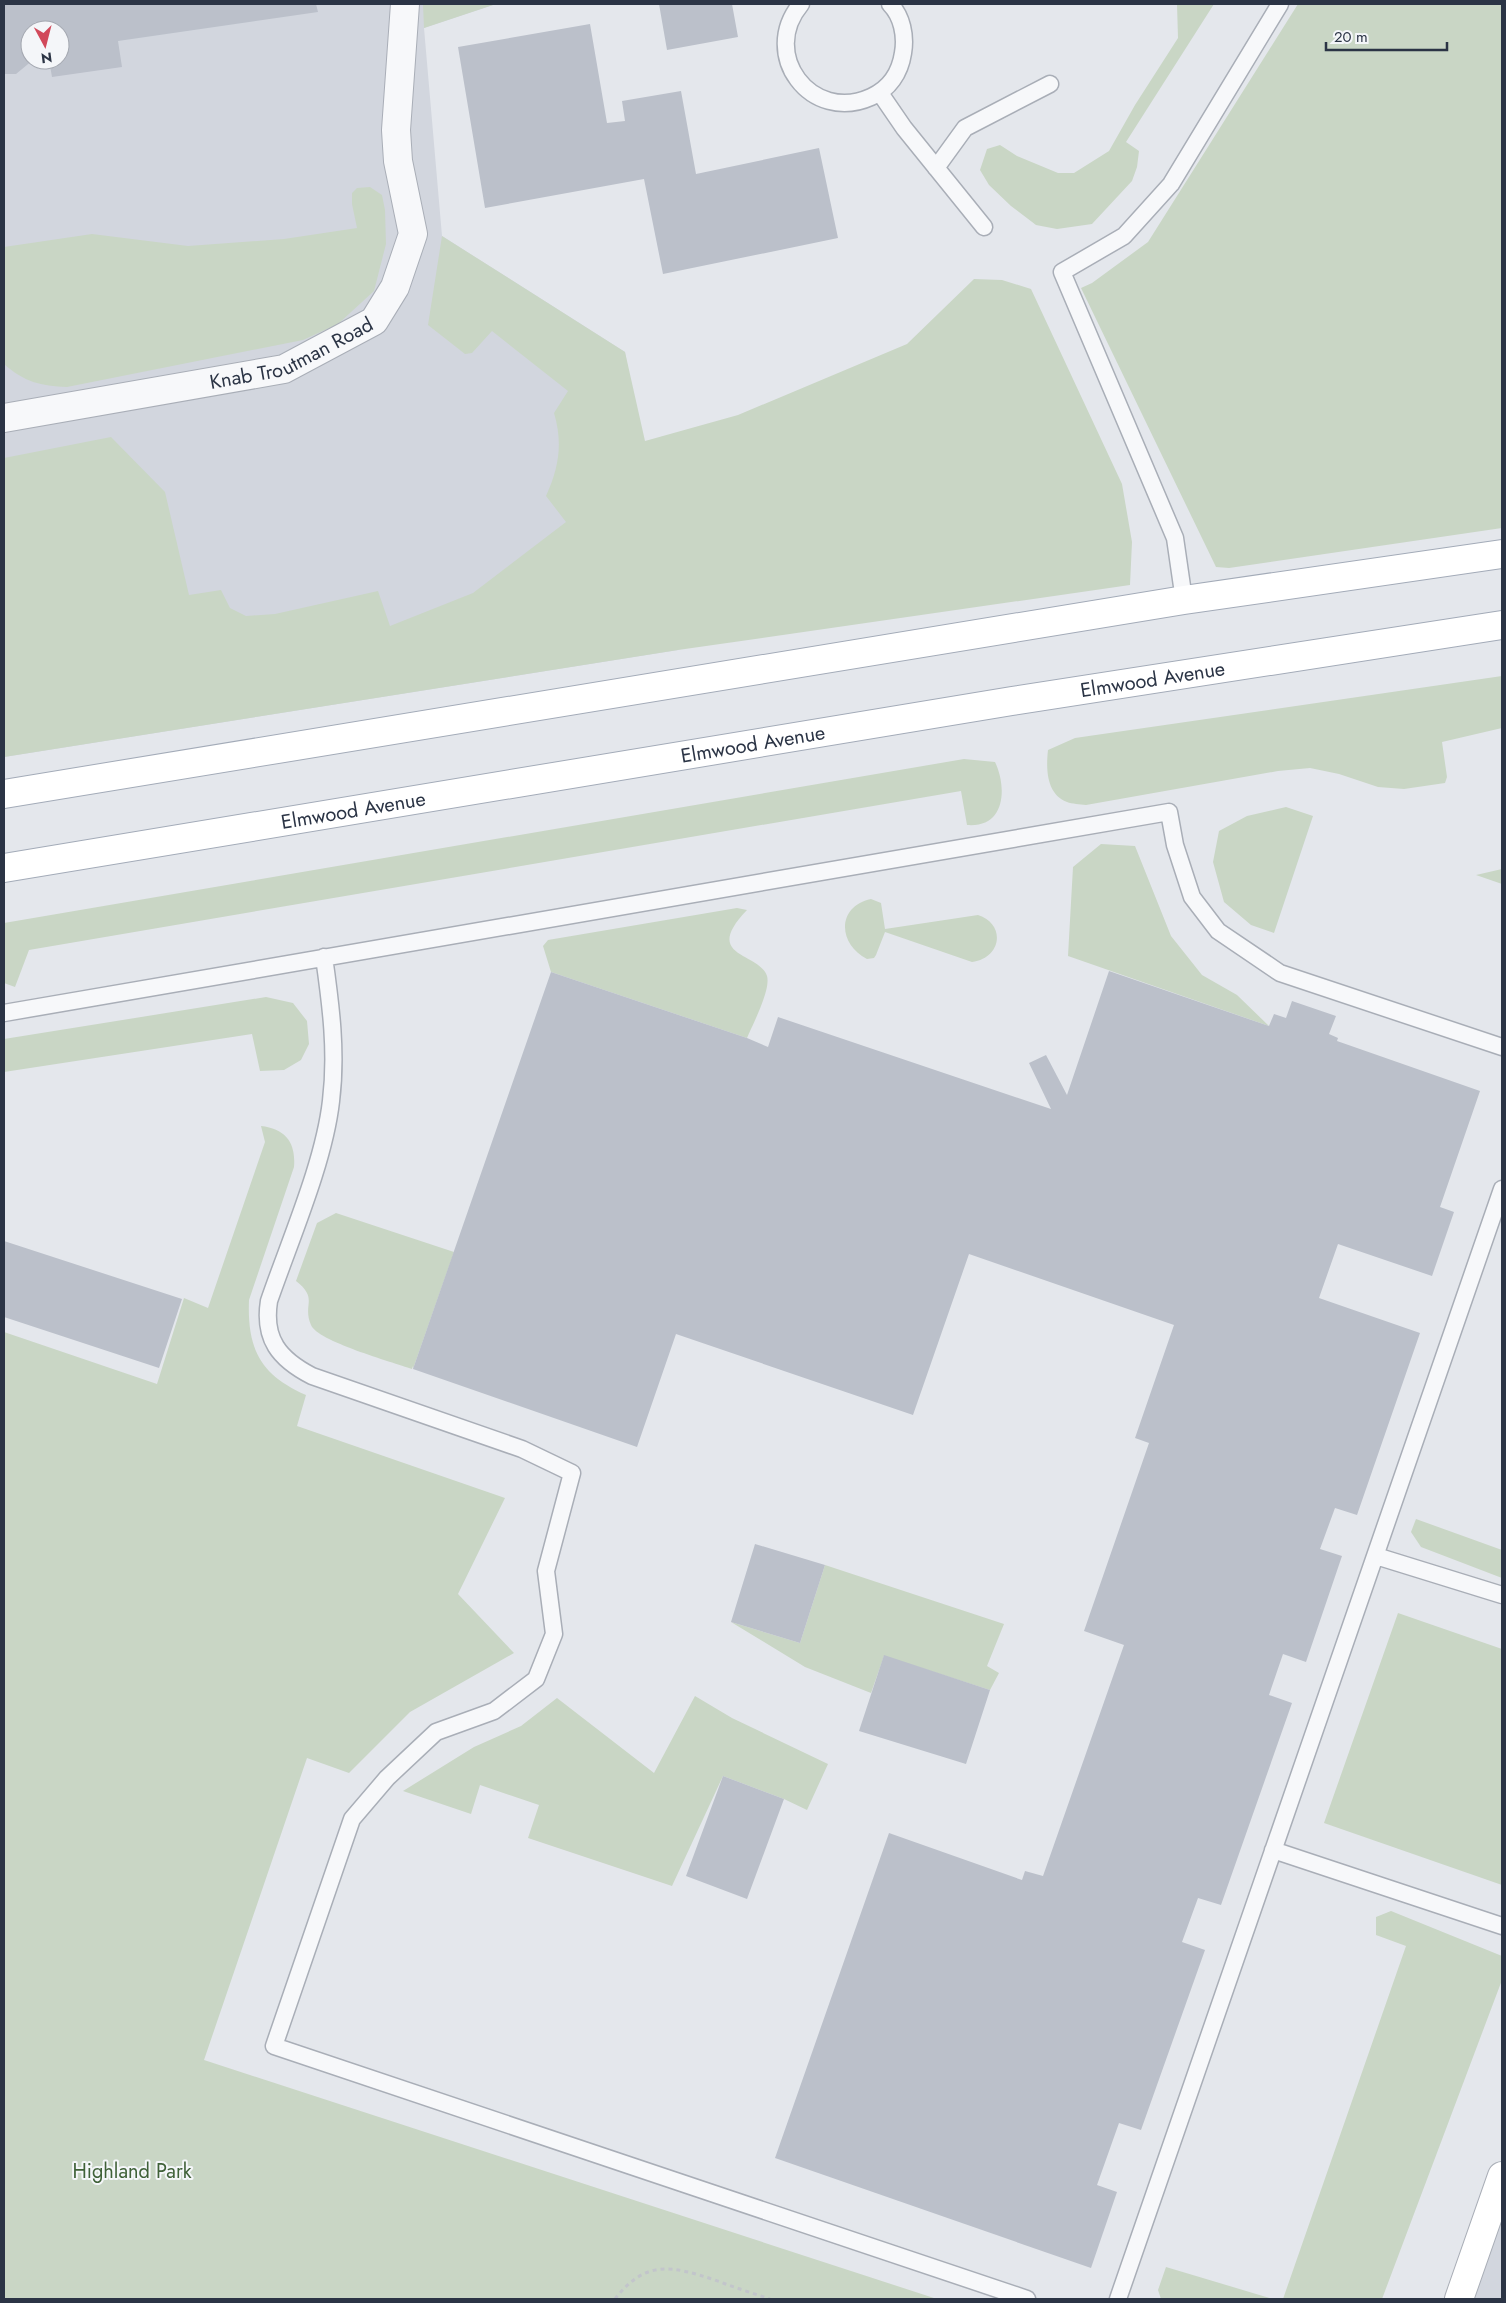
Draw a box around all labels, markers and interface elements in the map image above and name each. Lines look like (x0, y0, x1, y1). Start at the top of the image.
north arrow (20, 20, 70, 70)
scale bar (1326, 20, 1447, 52)
text: 20 m (1334, 26, 1368, 48)
text: N (40, 47, 53, 69)
street label: Knab Troutman Road (207, 310, 378, 397)
street label: Elmwood Avenue (1078, 654, 1227, 705)
street label: Elmwood Avenue (678, 718, 827, 771)
street label: Elmwood Avenue (279, 784, 428, 837)
park label: Highland Park (72, 2157, 192, 2186)

